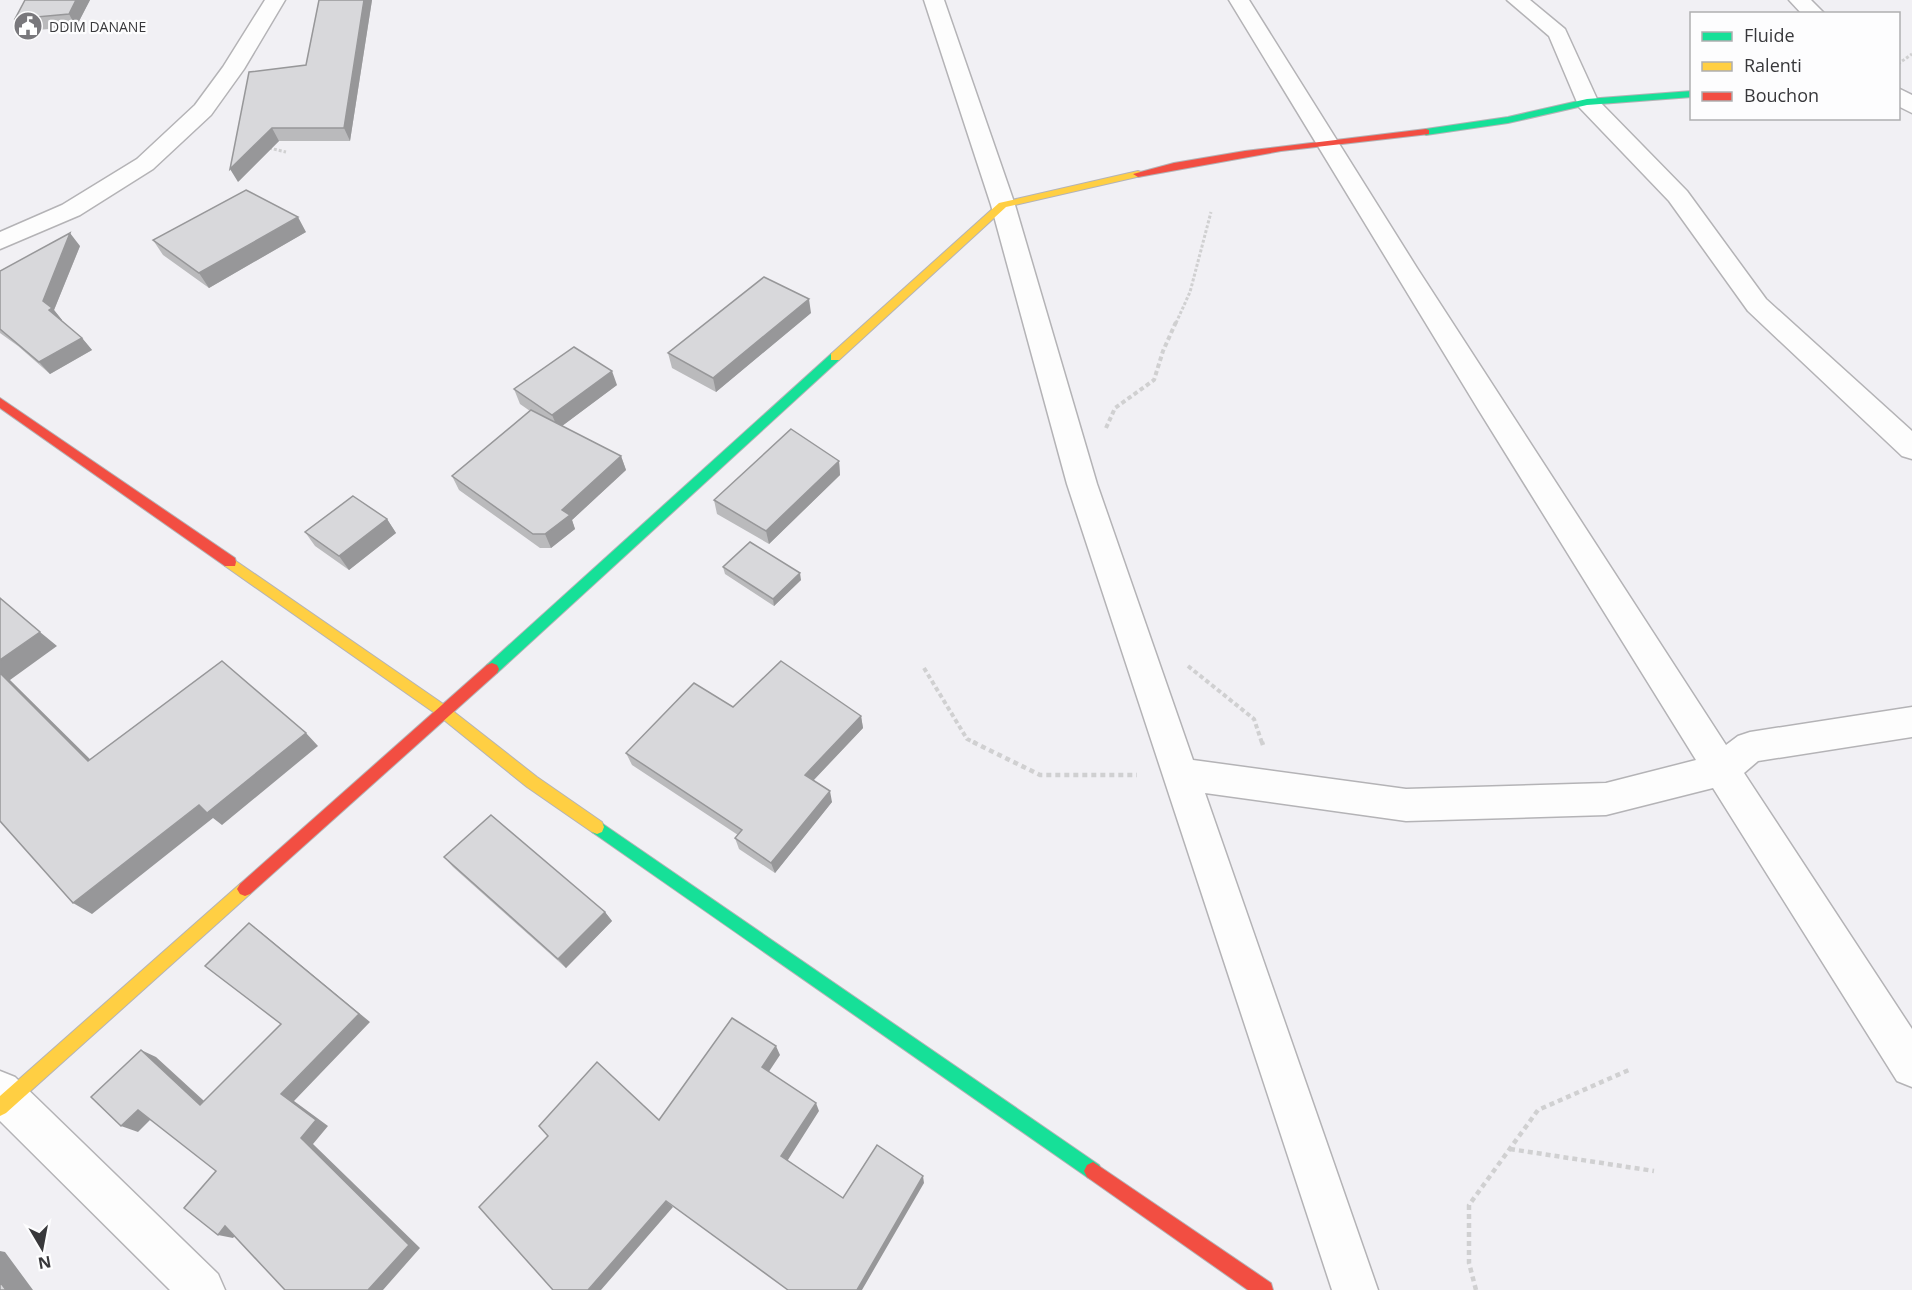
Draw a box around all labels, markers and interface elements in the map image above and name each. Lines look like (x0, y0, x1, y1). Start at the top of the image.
public building icon: DDIM DANANE (12, 10, 44, 42)
legend (1690, 12, 1900, 120)
place label: DDIM DANANE (49, 17, 146, 36)
text: Fluide (1744, 23, 1795, 47)
text: Ralenti (1744, 53, 1802, 77)
text: Bouchon (1744, 83, 1819, 107)
north arrow (12, 1218, 72, 1278)
text: N (36, 1251, 53, 1275)

